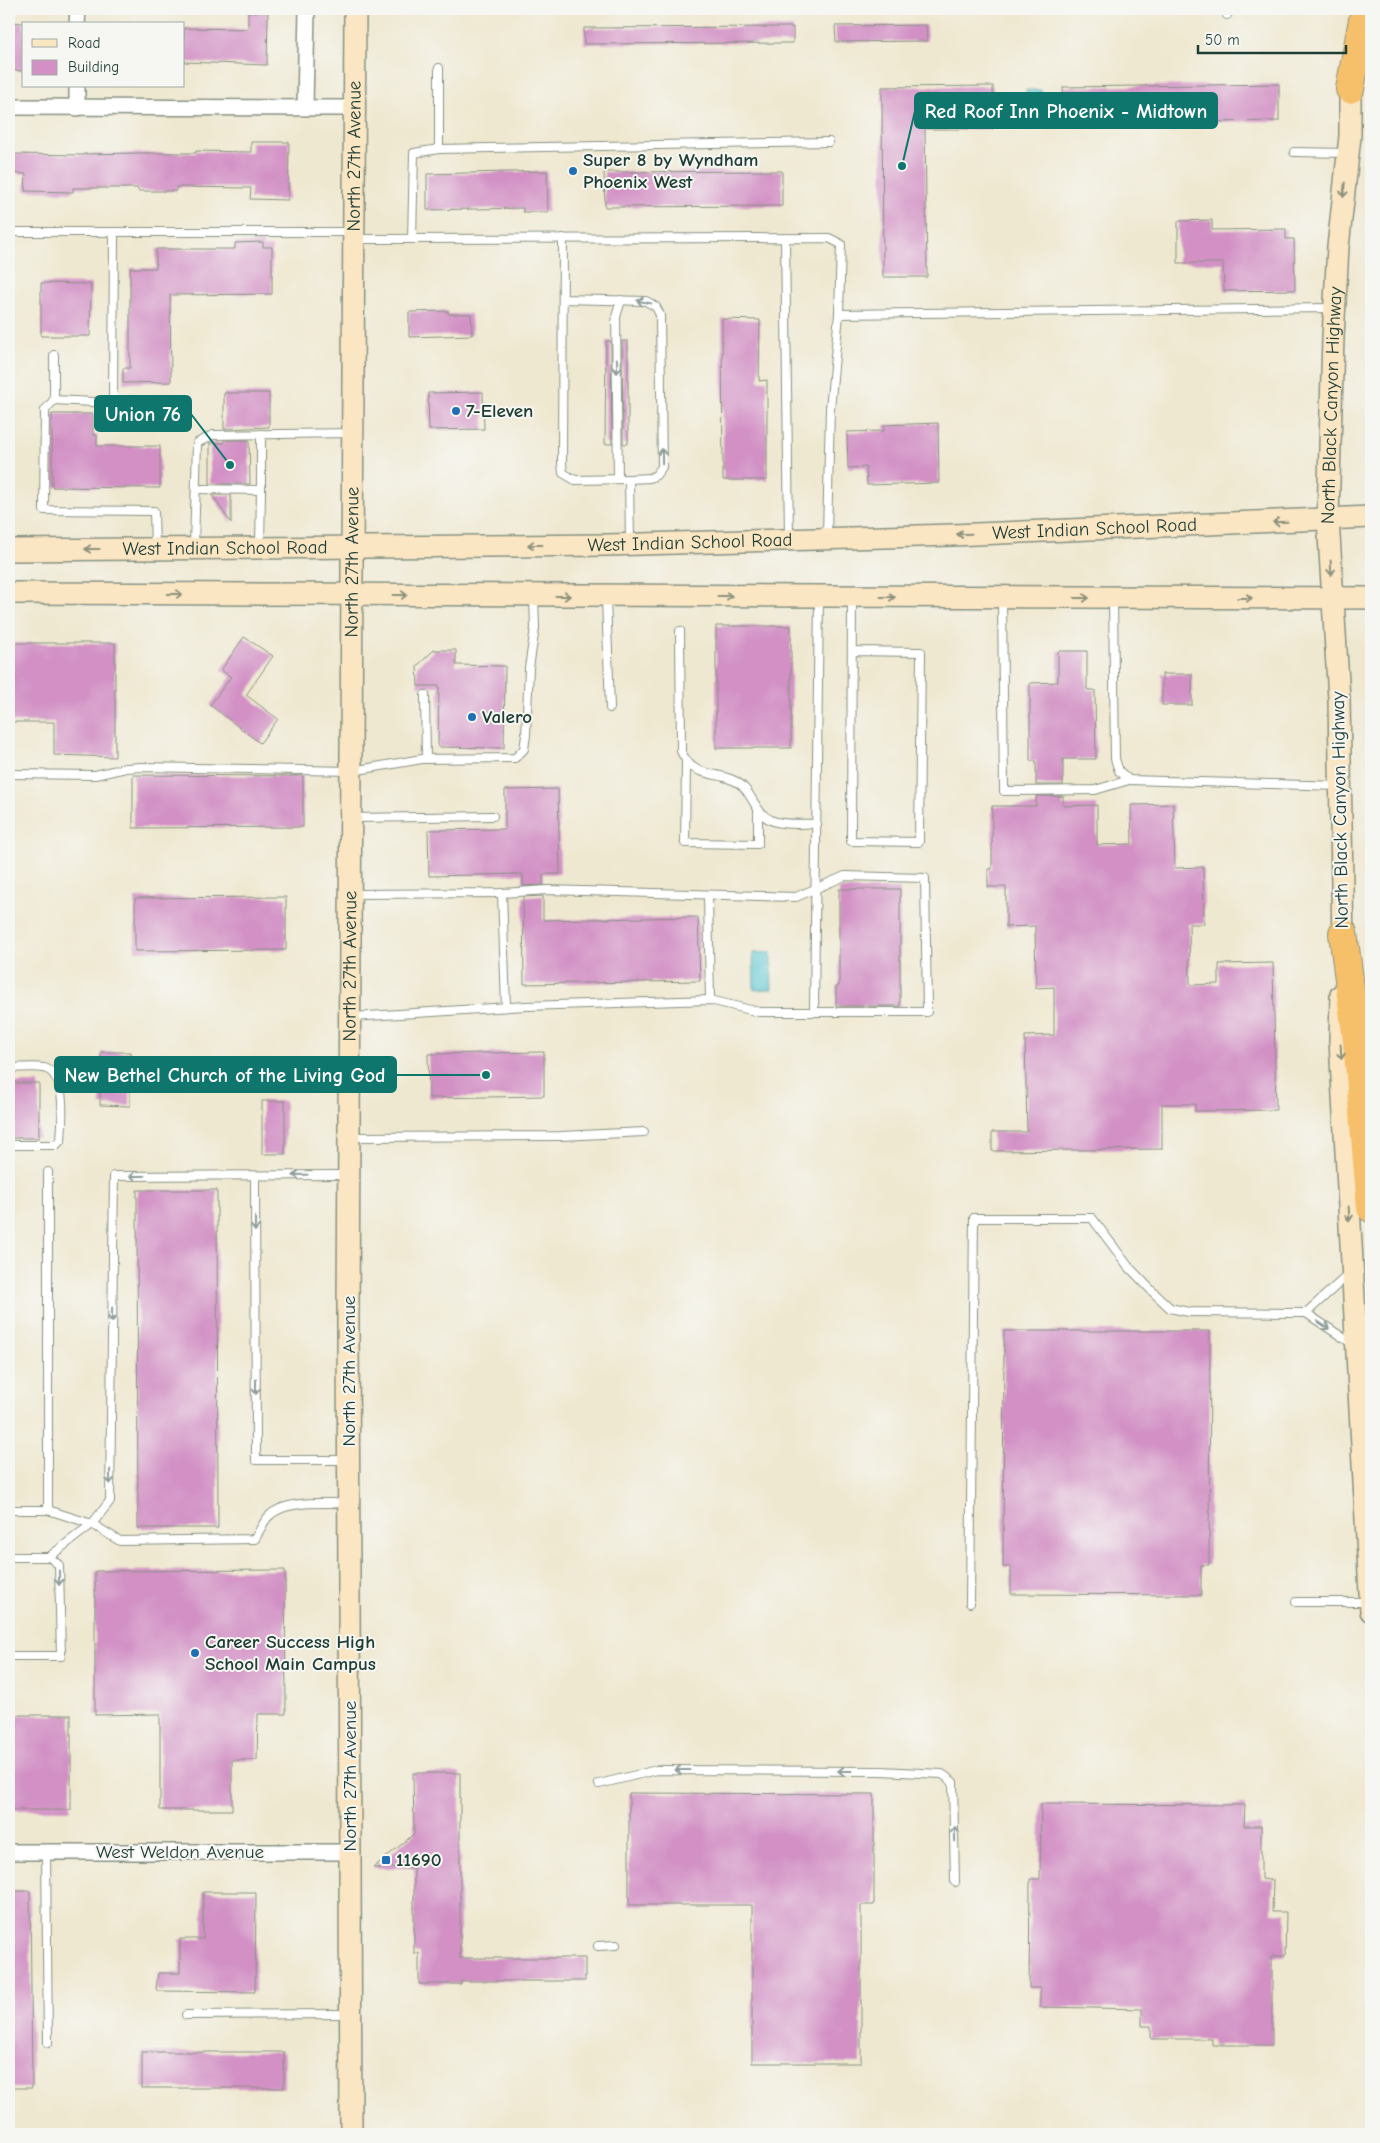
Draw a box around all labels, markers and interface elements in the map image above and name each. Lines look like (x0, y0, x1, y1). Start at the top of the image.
legend (22, 22, 185, 88)
scale bar (1198, 22, 1345, 54)
text: 50 m (1205, 31, 1240, 49)
text: Road (68, 34, 100, 52)
text: Building (68, 58, 119, 76)
street label: North 27th Avenue (343, 81, 366, 232)
callout: Red Roof Inn Phoenix - Midtown (915, 93, 1217, 128)
text: Red Roof Inn Phoenix - Midtown (925, 100, 1207, 123)
place label: Super 8 by Wyndham Phoenix West (583, 149, 758, 193)
marker: Super 8 by Wyndham Phoenix West (567, 165, 579, 177)
one-way arrow (1339, 182, 1349, 198)
street label: North Black Canyon Highway (1317, 286, 1347, 524)
one-way arrow (637, 297, 653, 307)
one-way arrow (612, 358, 622, 374)
callout: Union 76 (95, 396, 191, 431)
place label: 7-Eleven (466, 400, 533, 422)
text: Union 76 (105, 403, 181, 426)
marker: 7-Eleven (450, 405, 462, 417)
one-way arrow (657, 448, 667, 464)
street label: North 27th Avenue (341, 487, 363, 638)
street label: West Indian School Road (992, 513, 1198, 544)
one-way arrow (1272, 517, 1288, 527)
street label: West Indian School Road (587, 529, 793, 556)
one-way arrow (957, 530, 973, 539)
street label: West Indian School Road (122, 536, 328, 560)
one-way arrow (527, 540, 544, 550)
one-way arrow (84, 544, 100, 554)
one-way arrow (1327, 559, 1336, 575)
one-way arrow (166, 589, 182, 599)
one-way arrow (392, 590, 408, 600)
one-way arrow (554, 591, 571, 601)
one-way arrow (717, 591, 733, 601)
one-way arrow (880, 592, 896, 602)
one-way arrow (1074, 593, 1090, 603)
one-way arrow (1236, 593, 1253, 603)
street label: North Black Canyon Highway (1327, 691, 1353, 929)
place label: Valero (482, 706, 532, 728)
marker: Valero (466, 711, 478, 723)
street label: North 27th Avenue (338, 890, 361, 1042)
one-way arrow (1336, 1043, 1346, 1059)
callout: New Bethel Church of the Living God (55, 1057, 396, 1092)
text: New Bethel Church of the Living God (65, 1064, 385, 1087)
one-way arrow (292, 1170, 308, 1180)
one-way arrow (130, 1171, 146, 1181)
one-way arrow (1345, 1206, 1354, 1222)
one-way arrow (251, 1216, 260, 1232)
street label: North 27th Avenue (338, 1296, 360, 1446)
one-way arrow (107, 1306, 117, 1322)
one-way arrow (1316, 1320, 1330, 1330)
one-way arrow (251, 1378, 261, 1395)
one-way arrow (105, 1468, 115, 1485)
one-way arrow (55, 1570, 64, 1586)
place label: Career Success High School Main Campus (205, 1631, 376, 1675)
marker: Career Success High School Main Campus (189, 1647, 201, 1659)
street label: North 27th Avenue (339, 1701, 361, 1851)
one-way arrow (675, 1765, 691, 1775)
one-way arrow (837, 1766, 854, 1776)
one-way arrow (950, 1826, 960, 1842)
street label: West Weldon Avenue (96, 1841, 264, 1863)
place label: 11690 (396, 1849, 442, 1871)
marker: 11690 (380, 1854, 392, 1866)

